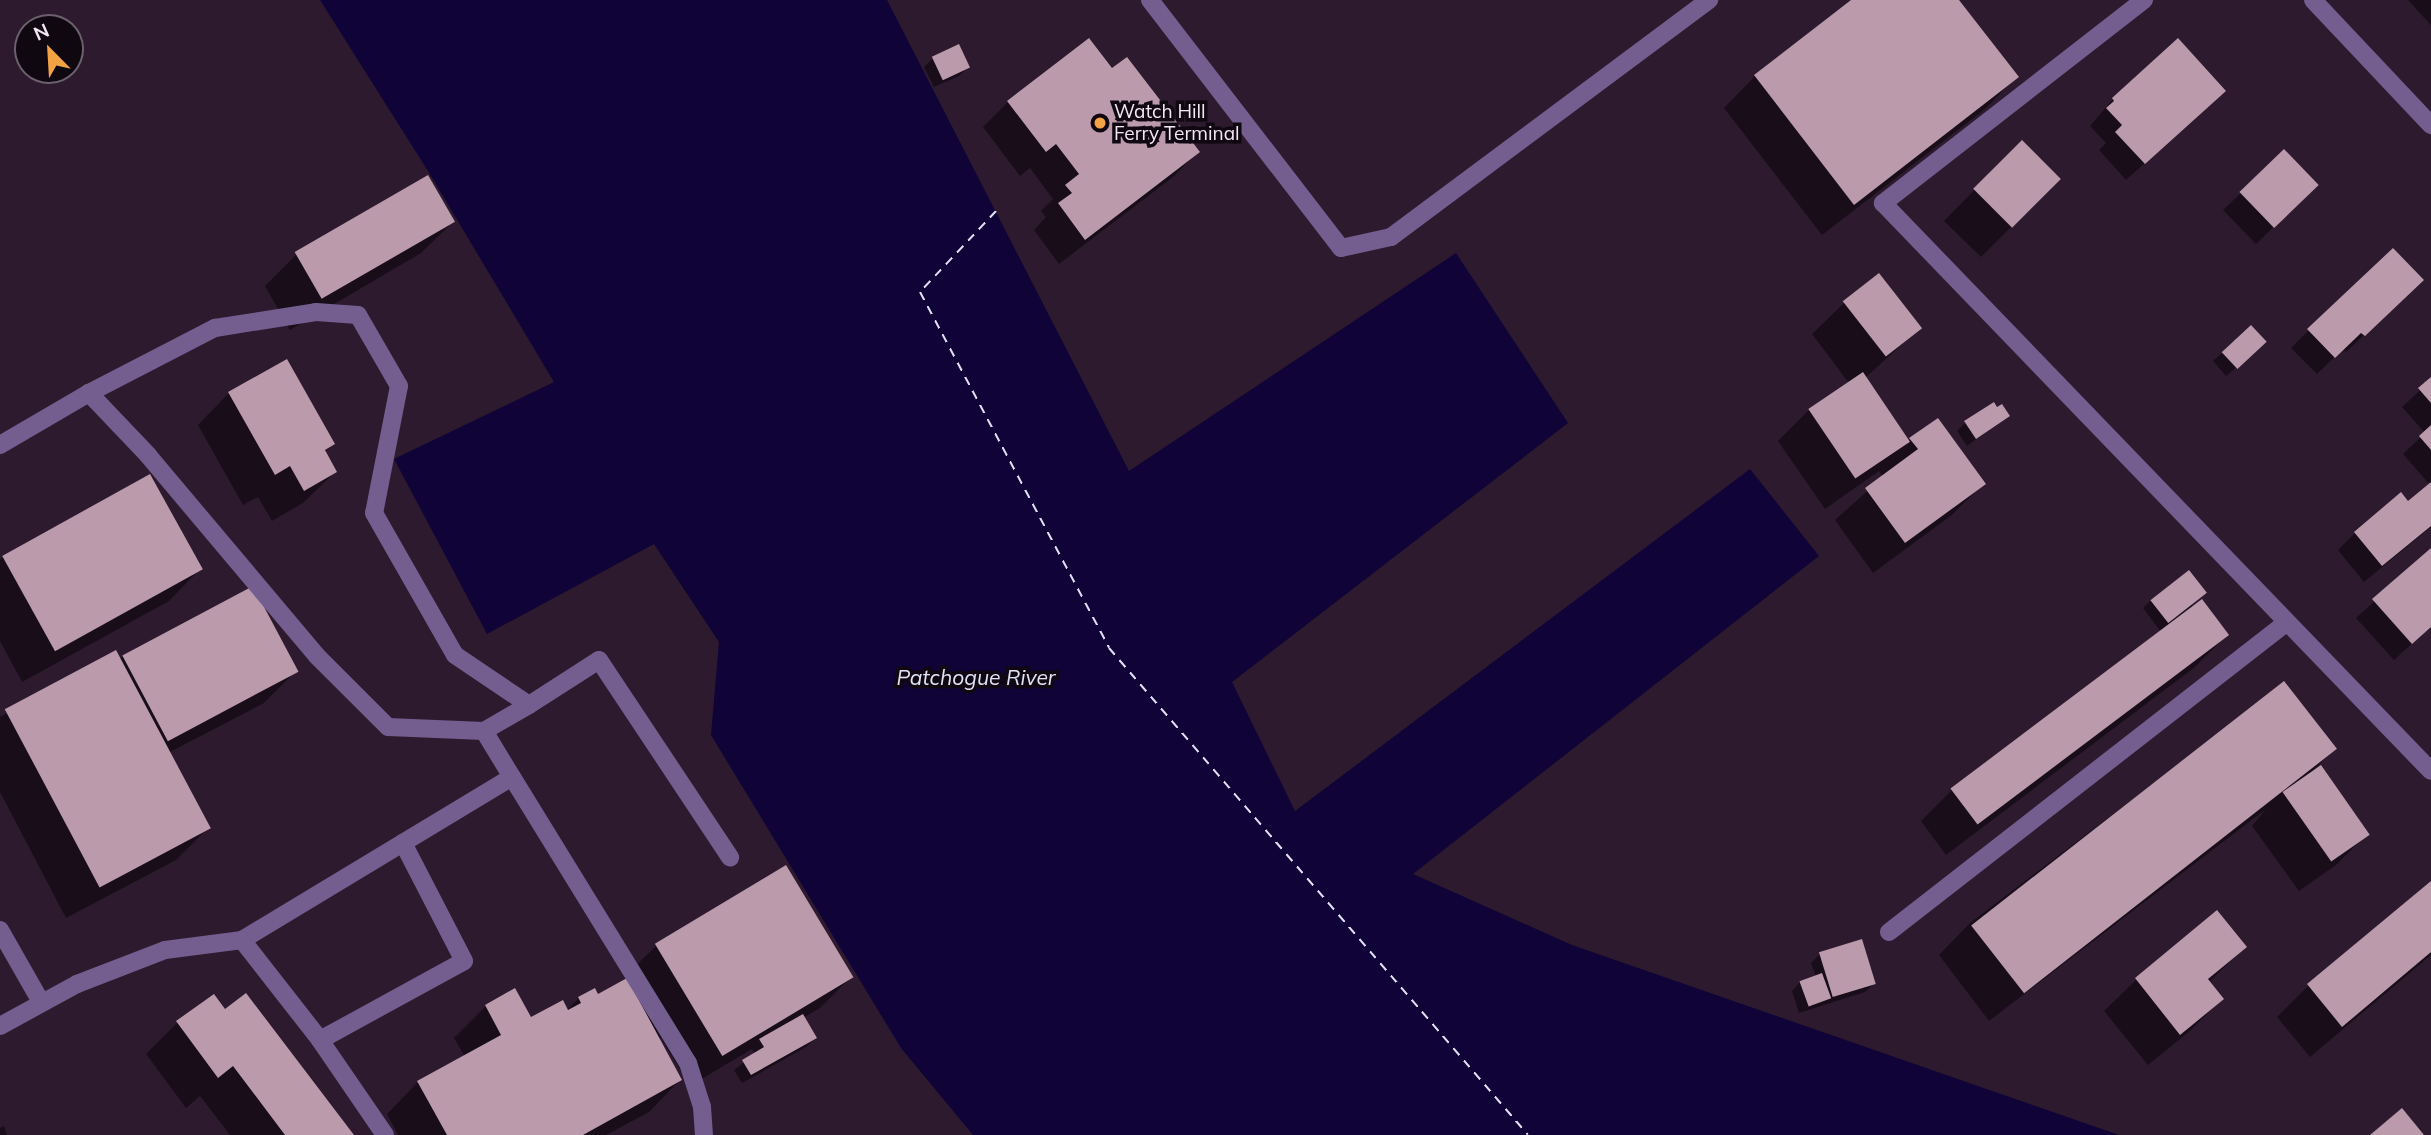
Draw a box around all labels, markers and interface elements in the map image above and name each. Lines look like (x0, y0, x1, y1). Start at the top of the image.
north arrow (14, 14, 84, 84)
text: N (30, 18, 53, 46)
place label: Watch Hill Ferry Terminal (1114, 101, 1240, 145)
marker: Watch Hill Ferry Terminal (1092, 115, 1108, 131)
water label: Patchogue River (897, 664, 1055, 690)

